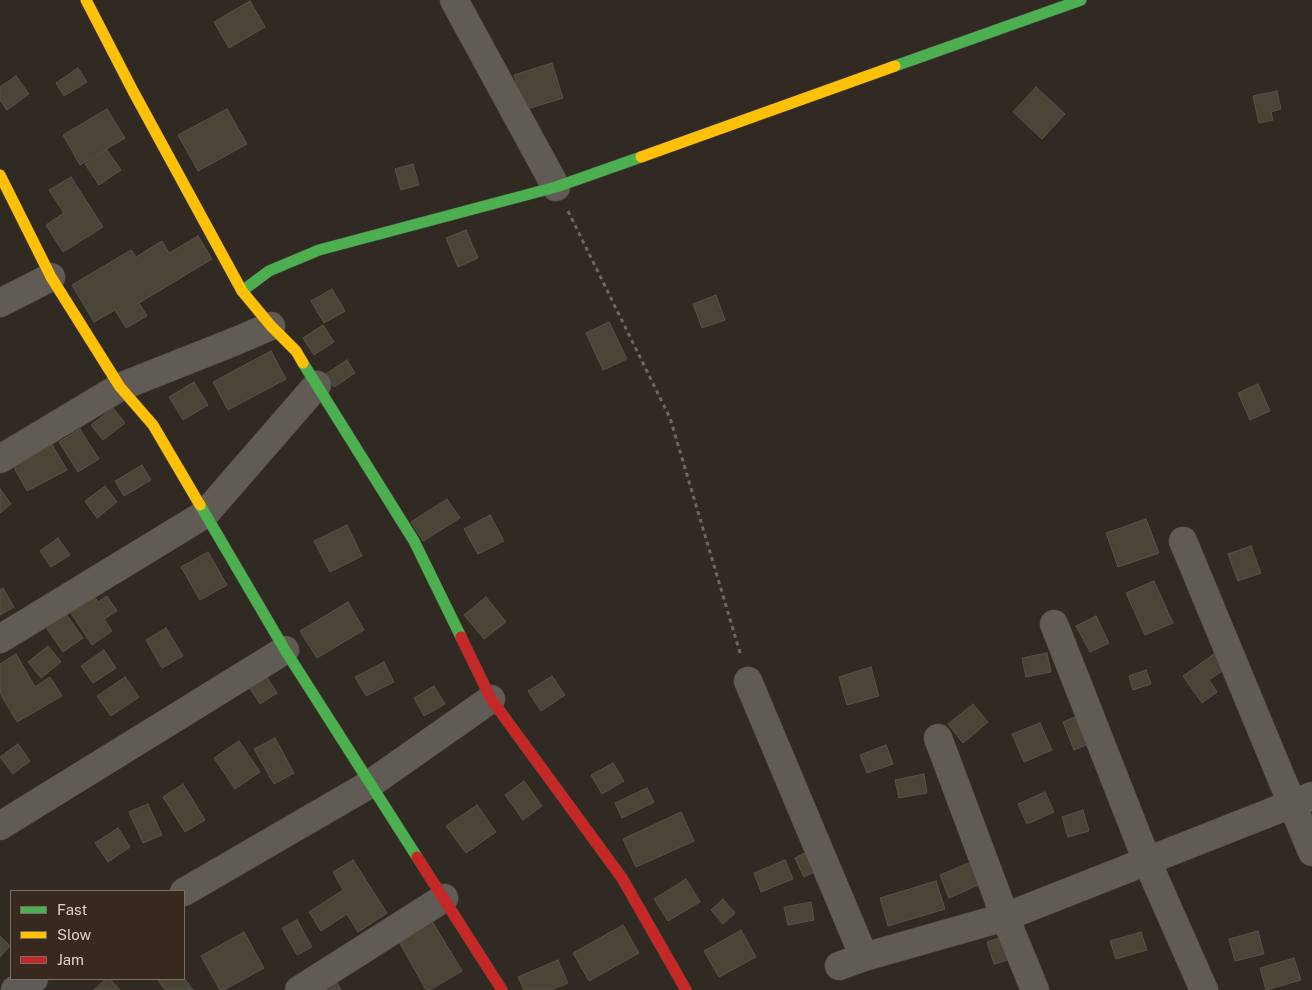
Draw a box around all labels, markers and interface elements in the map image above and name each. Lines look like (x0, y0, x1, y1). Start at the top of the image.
legend (10, 890, 185, 980)
text: Fast (57, 901, 87, 918)
text: Slow (57, 926, 91, 943)
text: Jam (57, 951, 84, 968)

